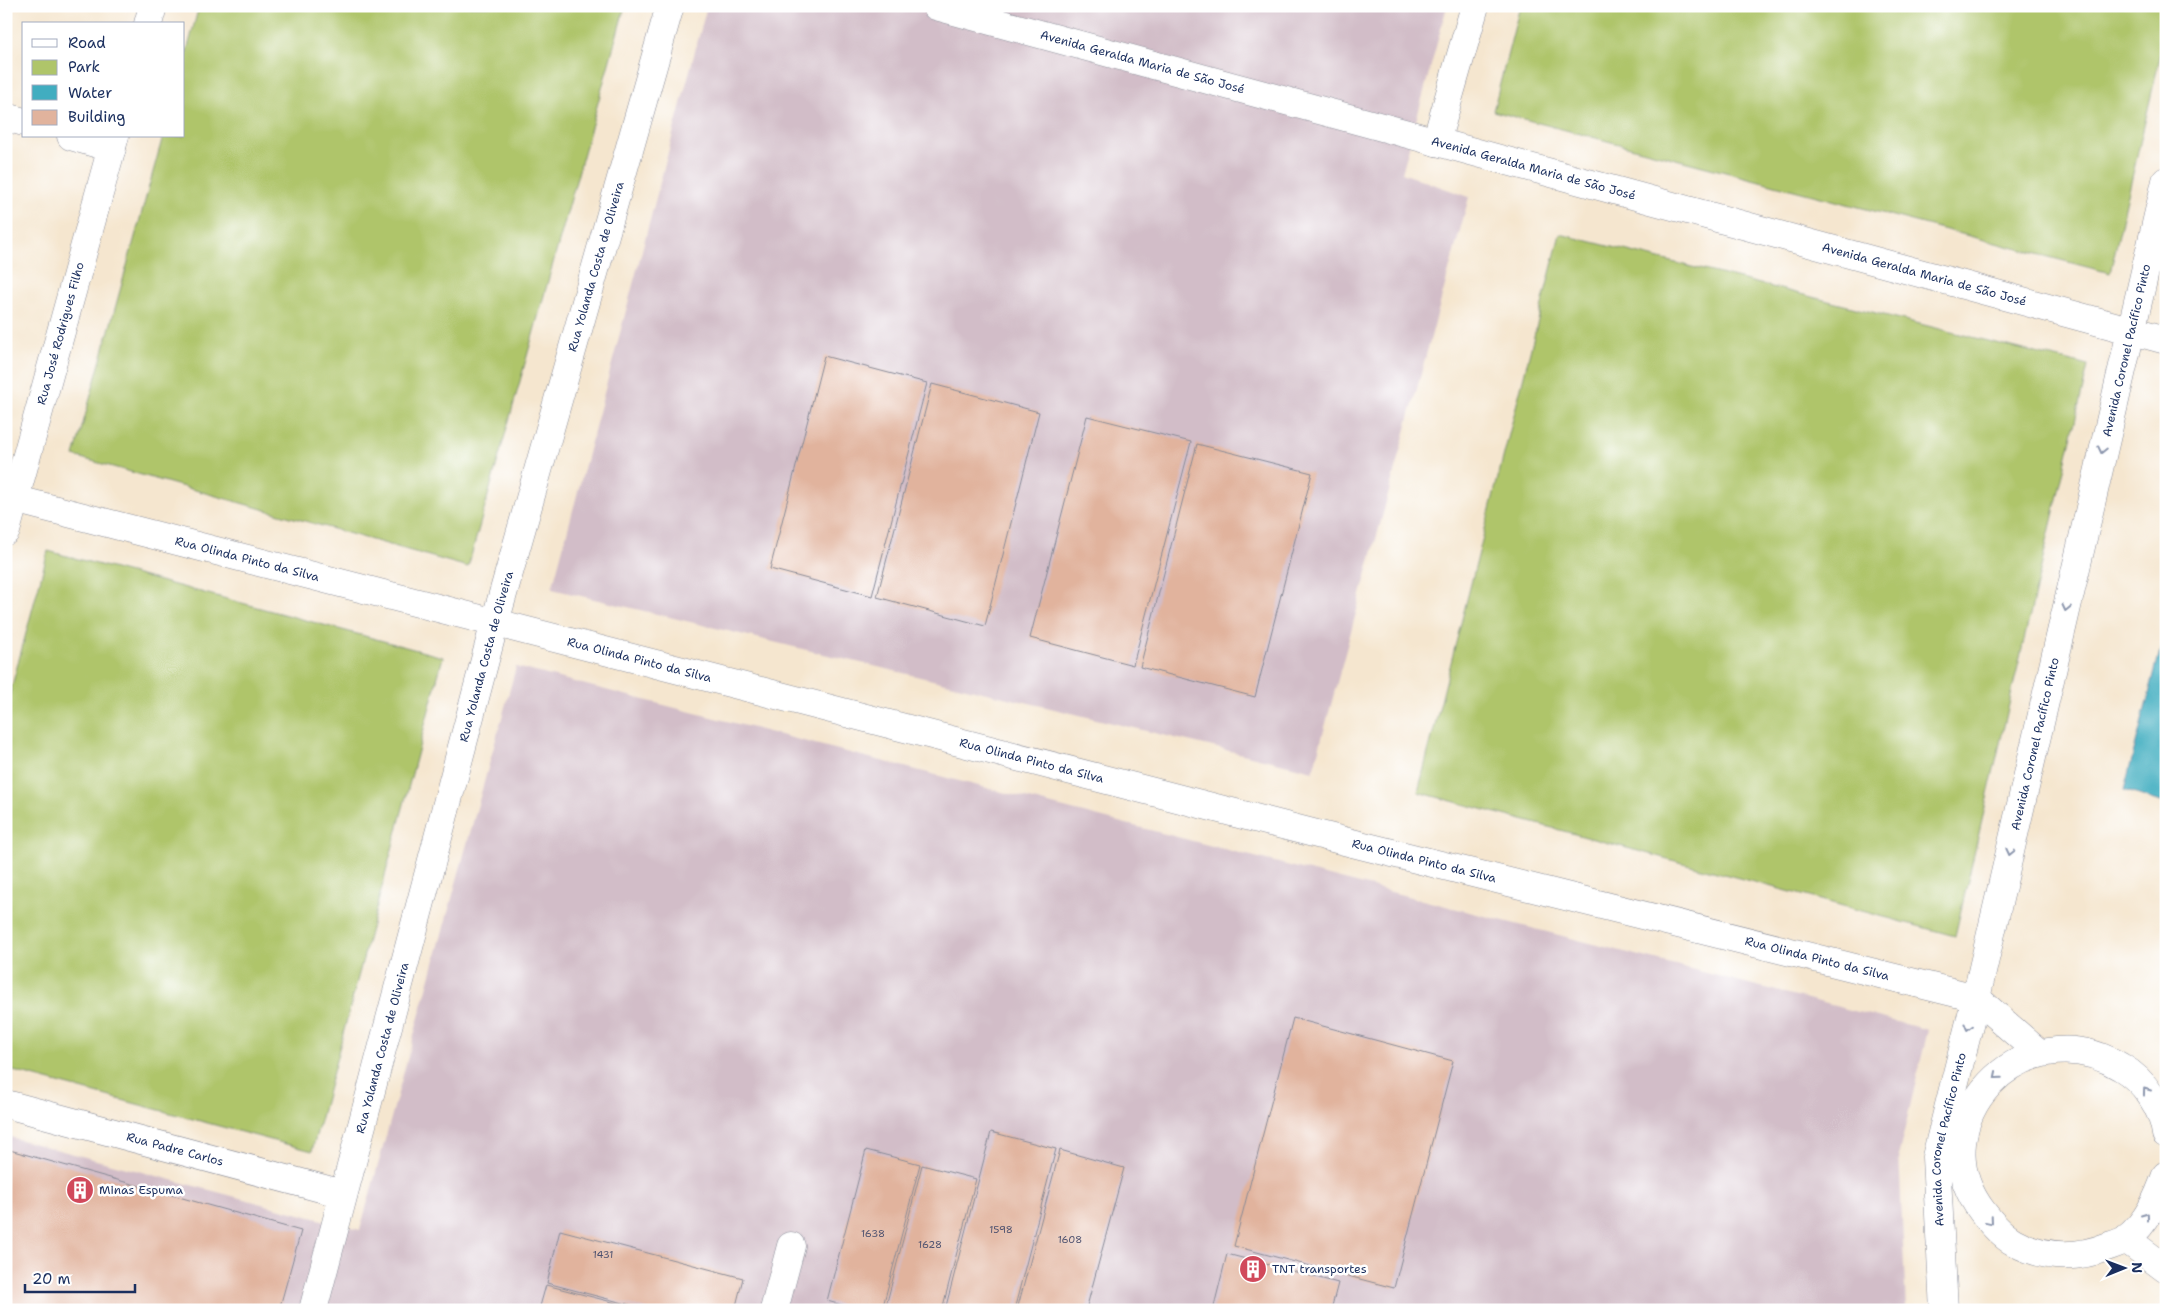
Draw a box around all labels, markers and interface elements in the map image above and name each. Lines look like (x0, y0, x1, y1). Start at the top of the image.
legend (22, 22, 185, 138)
street label: Avenida Geralda Maria de São José (1039, 27, 1247, 98)
text: Road (68, 33, 106, 53)
text: Park (68, 57, 100, 77)
text: Water (68, 83, 112, 103)
text: Building (68, 107, 125, 127)
street label: Avenida Geralda Maria de São José (1429, 133, 1638, 204)
street label: Rua Yolanda Costa de Oliveira (564, 179, 628, 354)
street label: Avenida Geralda Maria de São José (1820, 239, 2028, 310)
street label: Rua José Rodrigues Filho (33, 260, 88, 407)
street label: Avenida Coronel Pacífico Pinto (2099, 263, 2154, 438)
one-way arrow (2097, 445, 2108, 454)
street label: Rua Olinda Pinto da Silva (173, 533, 321, 585)
street label: Rua Yolanda Costa de Oliveira (456, 569, 517, 744)
one-way arrow (2061, 604, 2071, 613)
street label: Rua Olinda Pinto da Silva (566, 634, 714, 686)
street label: Avenida Coronel Pacífico Pinto (2007, 656, 2063, 832)
street label: Rua Olinda Pinto da Silva (958, 734, 1106, 787)
street label: Rua Olinda Pinto da Silva (1350, 835, 1498, 887)
one-way arrow (2005, 847, 2016, 856)
street label: Rua Olinda Pinto da Silva (1743, 933, 1891, 984)
street label: Rua Yolanda Costa de Oliveira (352, 960, 413, 1135)
one-way arrow (1964, 1023, 1974, 1031)
street label: Avenida Coronel Pacífico Pinto (1928, 1051, 1970, 1227)
one-way arrow (1994, 1071, 2003, 1080)
one-way arrow (2143, 1087, 2152, 1096)
street label: Rua Padre Carlos (125, 1129, 225, 1170)
building icon: Minas Espuma (65, 1175, 95, 1205)
place label: Minas Espuma (99, 1182, 184, 1198)
one-way arrow (2140, 1212, 2149, 1222)
one-way arrow (1984, 1216, 1993, 1225)
house number: 1598 (989, 1223, 1013, 1236)
house number: 1638 (861, 1227, 885, 1240)
house number: 1608 (1058, 1233, 1082, 1246)
house number: 1628 (918, 1238, 942, 1251)
north arrow (2100, 1244, 2150, 1294)
house number: 1431 (593, 1248, 613, 1261)
building icon: TNT transportes (1238, 1254, 1268, 1284)
scale bar (25, 1261, 135, 1293)
place label: TNT transportes (1272, 1261, 1367, 1277)
text: N (2128, 1262, 2146, 1273)
text: 20 m (32, 1269, 71, 1289)

